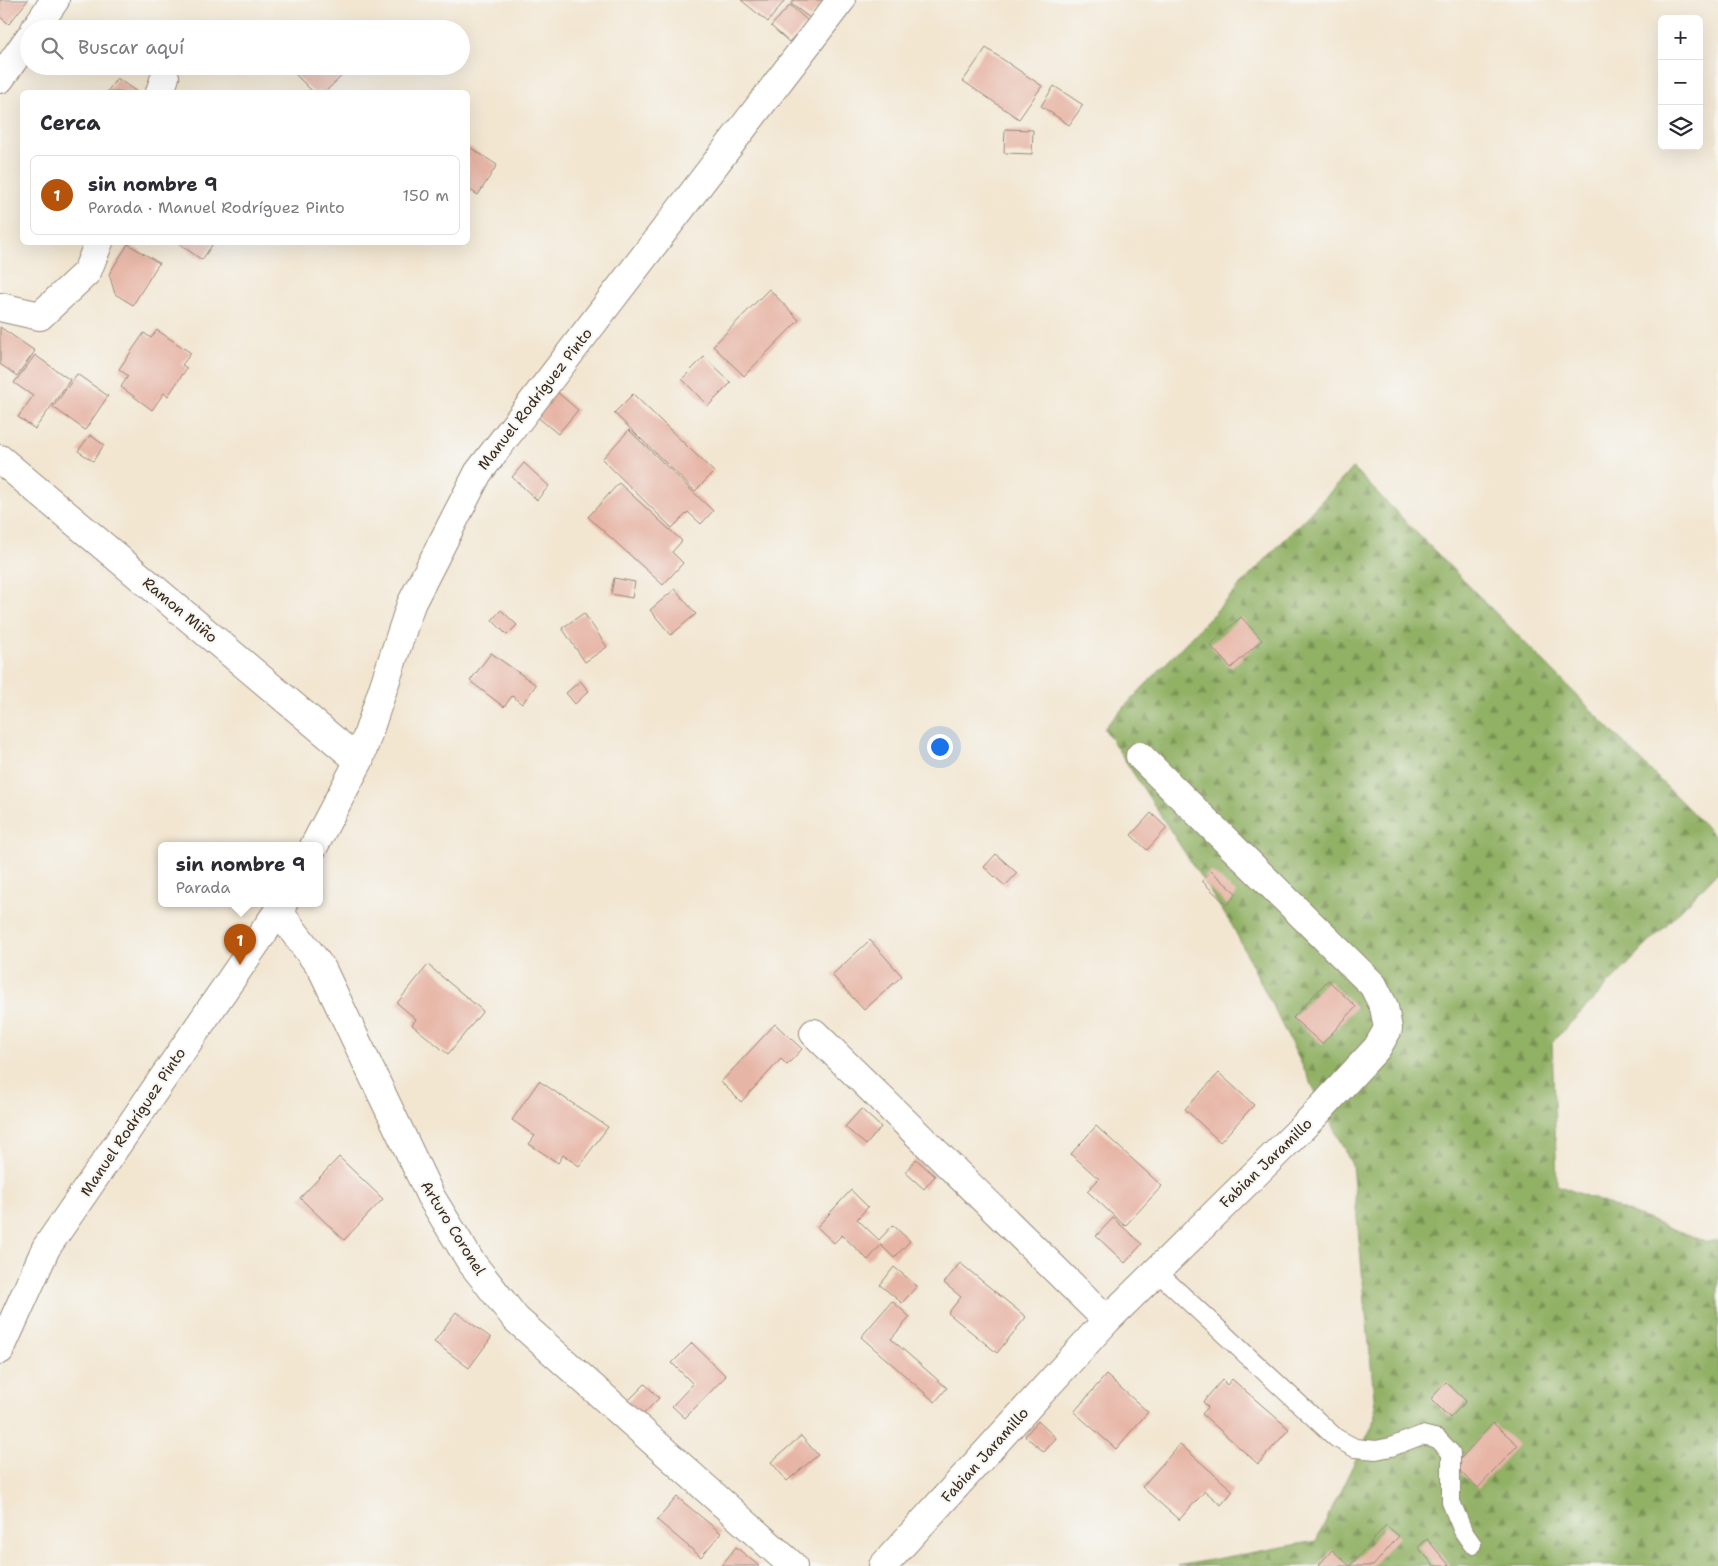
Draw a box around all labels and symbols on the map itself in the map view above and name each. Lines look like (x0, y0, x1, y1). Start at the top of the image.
street label: Manuel Rodríguez Pinto (473, 324, 597, 474)
street label: Ramon Miño (138, 573, 222, 647)
your location (927, 734, 953, 760)
pin: 1 (224, 924, 256, 965)
street label: Manuel Rodríguez Pinto (76, 1044, 190, 1200)
street label: Fabian Jaramillo (1215, 1114, 1317, 1212)
street label: Arturo Coronel (416, 1177, 490, 1279)
street label: Fabian Jaramillo (937, 1403, 1033, 1507)

